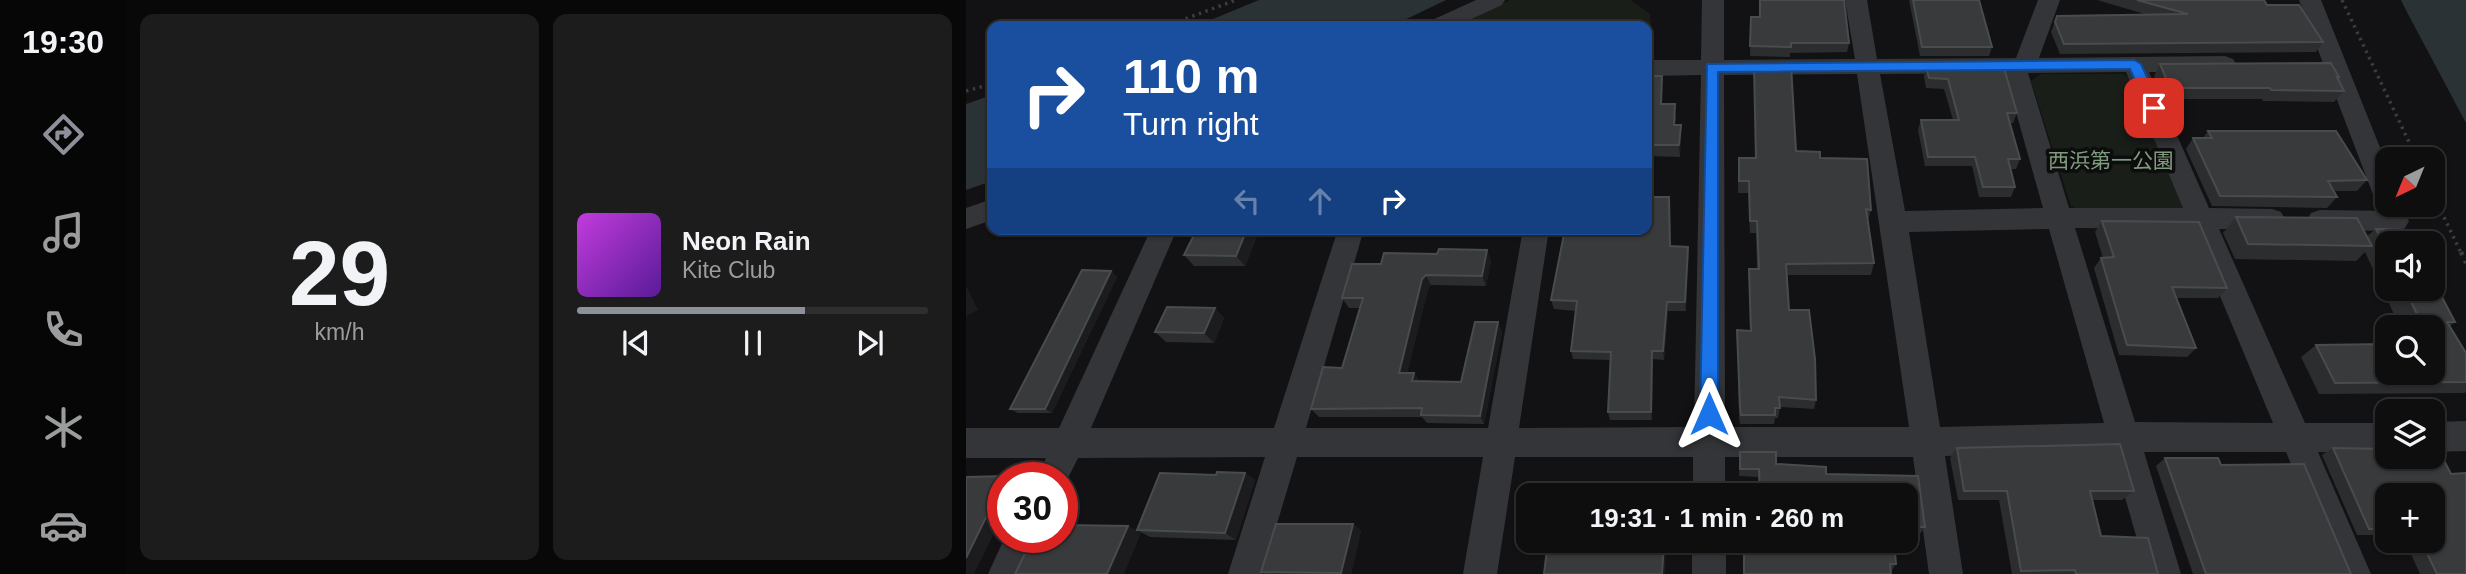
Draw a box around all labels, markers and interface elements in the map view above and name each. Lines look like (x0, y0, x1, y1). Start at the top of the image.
text: 19:30 (22, 24, 104, 60)
icon: right (1008, 49, 1099, 140)
text: 110 m (1123, 49, 1259, 103)
pin (2124, 78, 2184, 138)
icon: arrive (2135, 89, 2173, 127)
text: Turn right (1123, 106, 1259, 142)
icon: directions (39, 110, 88, 159)
north arrow (2375, 147, 2445, 217)
map controls (2375, 147, 2445, 553)
park label: 西浜第一公園 (2048, 149, 2174, 172)
icon: left (1228, 182, 1266, 220)
icon: ahead (1301, 182, 1339, 220)
icon: right (1374, 182, 1412, 220)
icon: music (39, 208, 88, 257)
text: 29 (289, 223, 390, 324)
text: Neon Rain (682, 226, 811, 256)
button: sound (2375, 231, 2445, 301)
text: Kite Club (682, 257, 775, 283)
icon: phone (39, 305, 88, 354)
button: search (2375, 315, 2445, 385)
text: km/h (315, 319, 364, 345)
icon: previous (617, 324, 655, 362)
icon: pause (734, 324, 772, 362)
icon: next (851, 324, 889, 362)
position arrow (1672, 377, 1746, 451)
button: layers (2375, 399, 2445, 469)
icon: climate (39, 403, 88, 452)
speed limit sign: 30 (987, 462, 1078, 553)
button: + (2375, 483, 2445, 553)
icon: car (39, 501, 88, 550)
text: 19:31 · 1 min · 260 m (1590, 503, 1844, 533)

